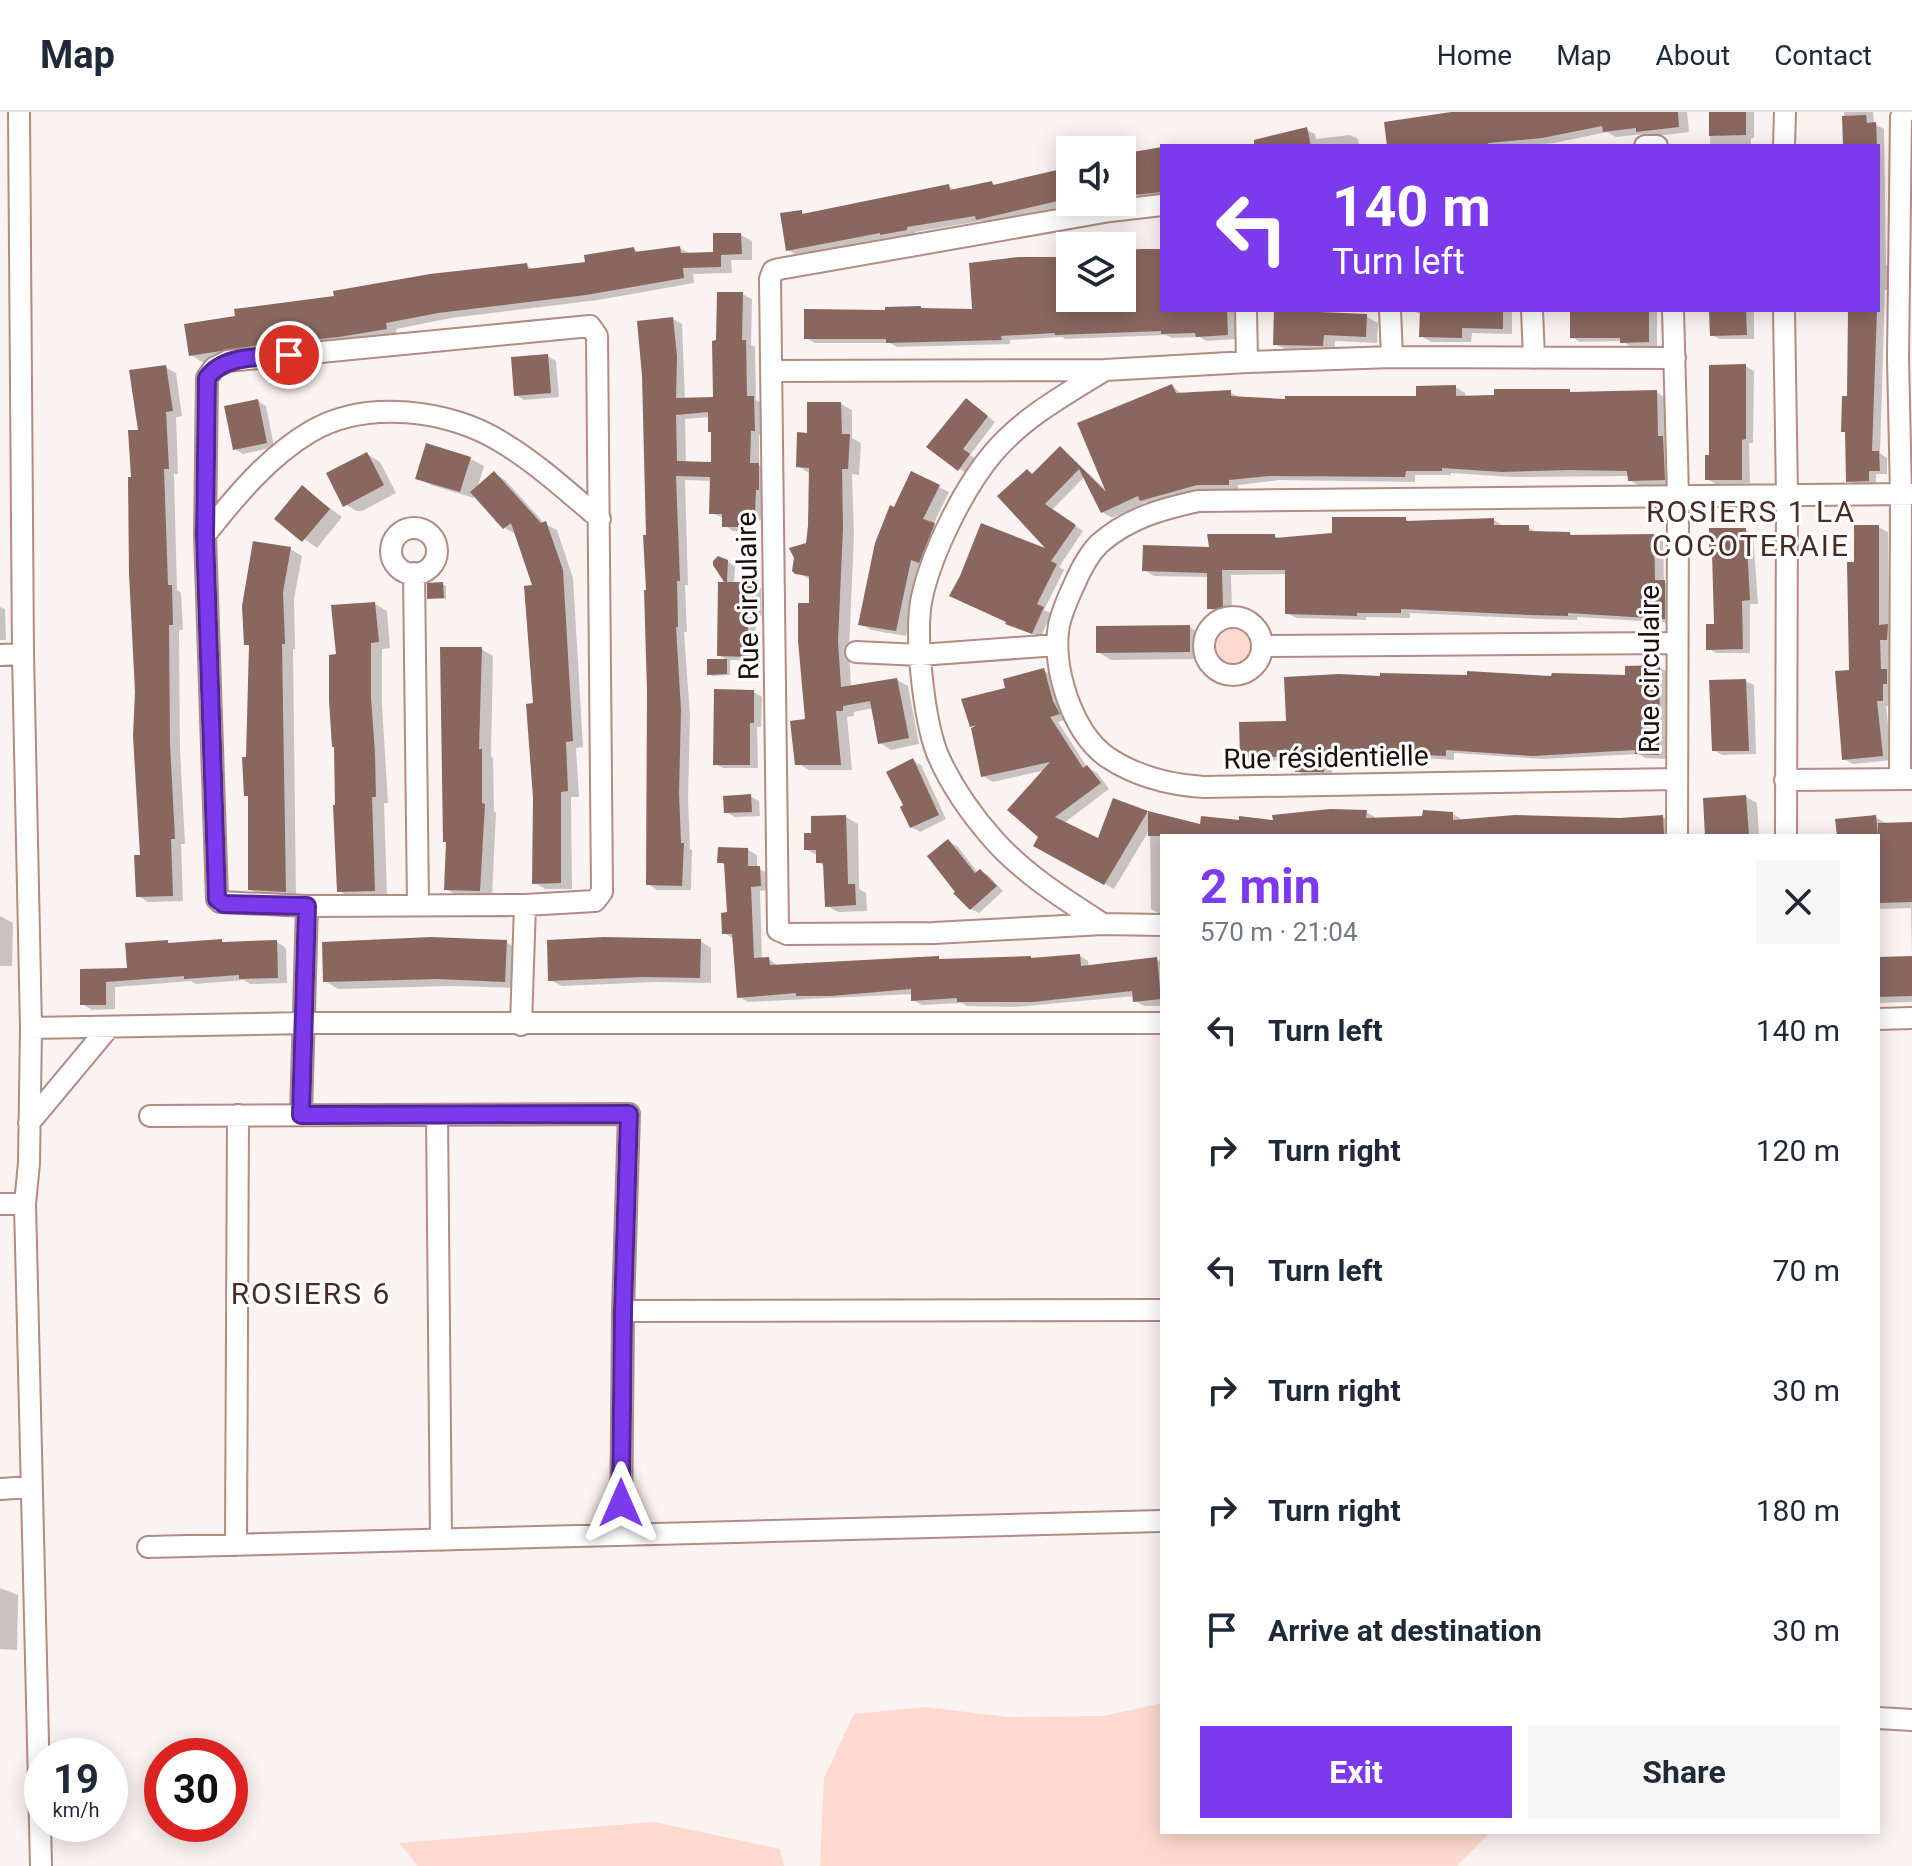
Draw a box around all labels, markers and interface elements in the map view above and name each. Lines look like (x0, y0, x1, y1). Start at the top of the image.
text: Map (40, 33, 115, 77)
text: Home (1437, 39, 1512, 72)
text: Map (1556, 39, 1612, 72)
text: About (1656, 39, 1730, 72)
text: Contact (1774, 39, 1872, 72)
map controls (1056, 136, 1136, 312)
button: sound (1056, 136, 1136, 216)
text: 140 m (1332, 174, 1491, 240)
icon: left (1200, 176, 1304, 280)
button: layers (1056, 232, 1136, 312)
text: Turn left (1332, 241, 1465, 283)
pin (255, 321, 323, 389)
icon: arrive (267, 333, 311, 377)
district label: ROSIERS 1 LA COCOTERAIE (1646, 494, 1856, 563)
street label: Rue circulaire (730, 512, 765, 680)
street label: Rue circulaire (1633, 585, 1666, 753)
street label: Rue résidentielle (1223, 739, 1429, 776)
text: 2 min (1200, 858, 1321, 915)
button: close (1756, 860, 1840, 944)
text: 570 m · 21:04 (1200, 917, 1358, 947)
icon: left (1200, 1008, 1244, 1052)
text: Turn left (1268, 1013, 1383, 1048)
text: 140 m (1756, 1013, 1840, 1048)
icon: right (1200, 1128, 1244, 1172)
text: Turn right (1268, 1133, 1401, 1168)
text: 120 m (1756, 1133, 1840, 1168)
icon: left (1200, 1248, 1244, 1292)
text: Turn left (1268, 1253, 1383, 1288)
text: 70 m (1773, 1253, 1840, 1288)
district label: ROSIERS 6 (231, 1276, 391, 1311)
icon: right (1200, 1368, 1244, 1412)
text: Turn right (1268, 1373, 1401, 1408)
text: 30 m (1773, 1373, 1840, 1408)
position arrow (579, 1461, 663, 1545)
icon: right (1200, 1488, 1244, 1532)
text: Turn right (1268, 1493, 1401, 1528)
text: 180 m (1756, 1493, 1840, 1528)
icon: arrive (1200, 1608, 1244, 1652)
text: Arrive at destination (1268, 1613, 1542, 1648)
text: 30 m (1773, 1613, 1840, 1648)
button: Exit (1200, 1726, 1512, 1818)
button: Share (1528, 1726, 1840, 1818)
speed limit sign: 30 (144, 1738, 248, 1842)
text: 19 (53, 1756, 99, 1803)
text: km/h (53, 1798, 99, 1822)

